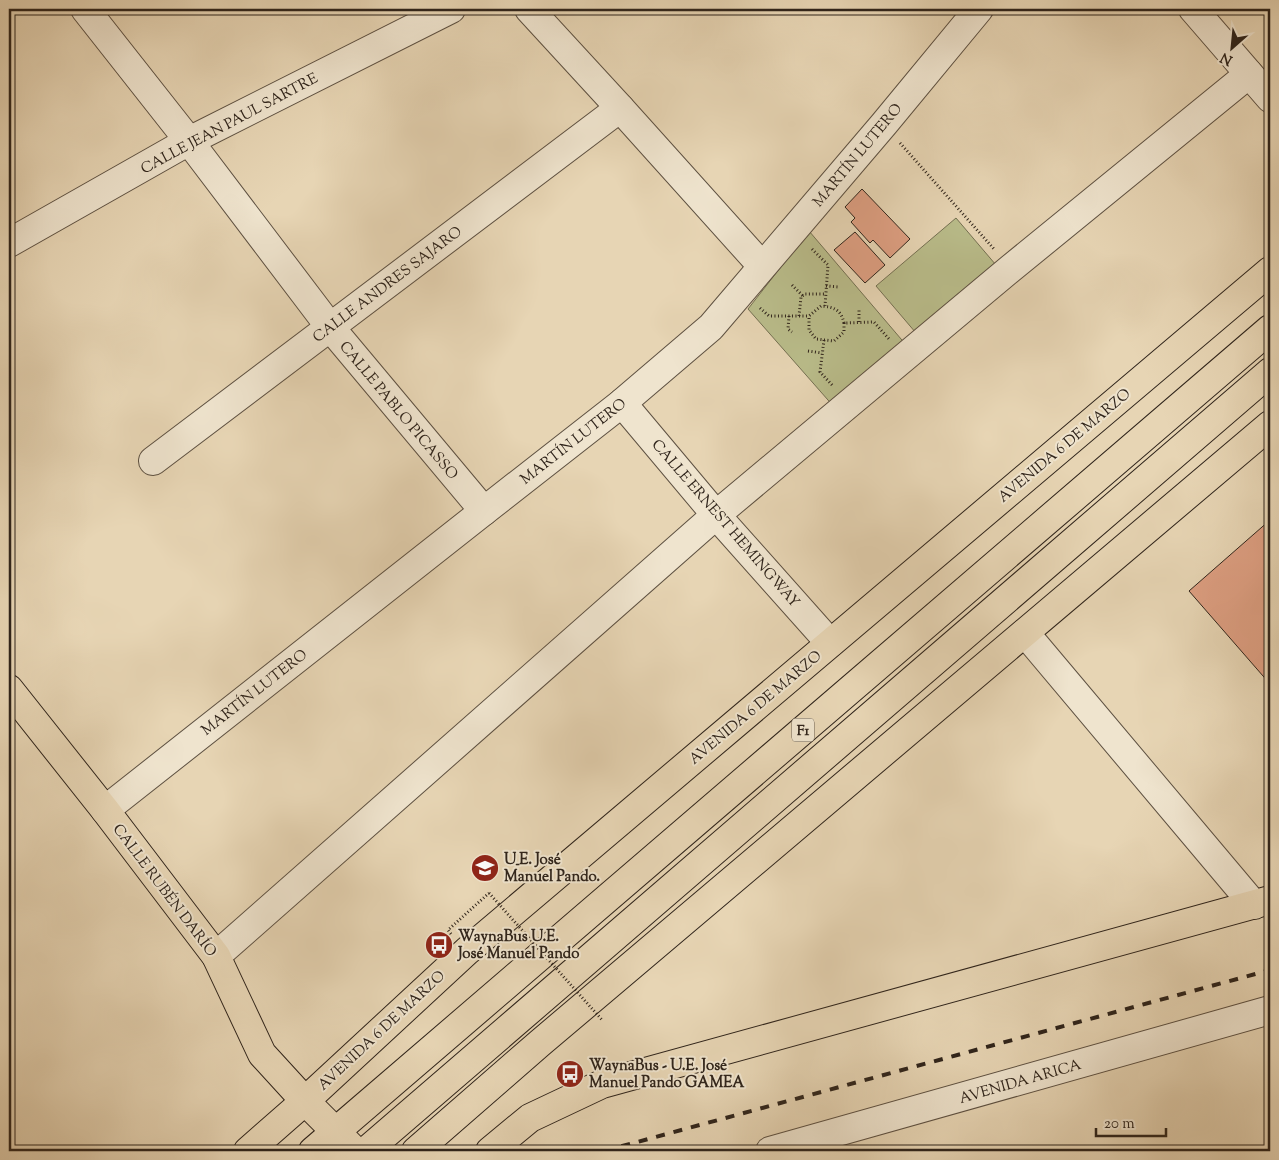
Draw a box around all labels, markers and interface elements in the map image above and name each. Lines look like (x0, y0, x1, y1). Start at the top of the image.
north arrow (1206, 22, 1256, 72)
text: N (1217, 46, 1237, 69)
street label: CALLE JEAN PAUL SARTRE (137, 69, 322, 180)
street label: MARTÍN LUTERO (808, 99, 908, 212)
street label: CALLE ANDRES SAJARO (309, 222, 467, 348)
street label: CALLE PABLO PICASSO (334, 337, 462, 485)
street label: AVENIDA 6 DE MARZO (994, 384, 1136, 508)
street label: MARTÍN LUTERO (516, 393, 632, 490)
street label: CALLE ERNEST HEMINGWAY (646, 435, 804, 613)
street label: MARTÍN LUTERO (197, 644, 313, 741)
street label: AVENIDA 6 DE MARZO (685, 646, 827, 770)
road number: F1 (792, 718, 814, 742)
street label: CALLE RUBÉN DARÍO (107, 819, 222, 962)
place label: U_E. José Manuel Pando. (504, 850, 600, 888)
school or university icon: U_E. José Manuel Pando. (470, 853, 500, 883)
place label: WaynaBus U.E. José Manuel Pando (457, 927, 579, 965)
bus stop icon: WaynaBus U.E. José Manuel Pando (424, 930, 454, 960)
street label: AVENIDA 6 DE MARZO (314, 966, 451, 1096)
street label: AVENIDA ARICA (957, 1055, 1084, 1110)
place label: WaynaBus - U.E. José Manuel Pando GAMEA (589, 1056, 745, 1094)
bus stop icon: WaynaBus - U.E. José Manuel Pando GAMEA (555, 1059, 585, 1089)
scale bar (1096, 1105, 1166, 1137)
text: 20 m (1104, 1114, 1135, 1135)

